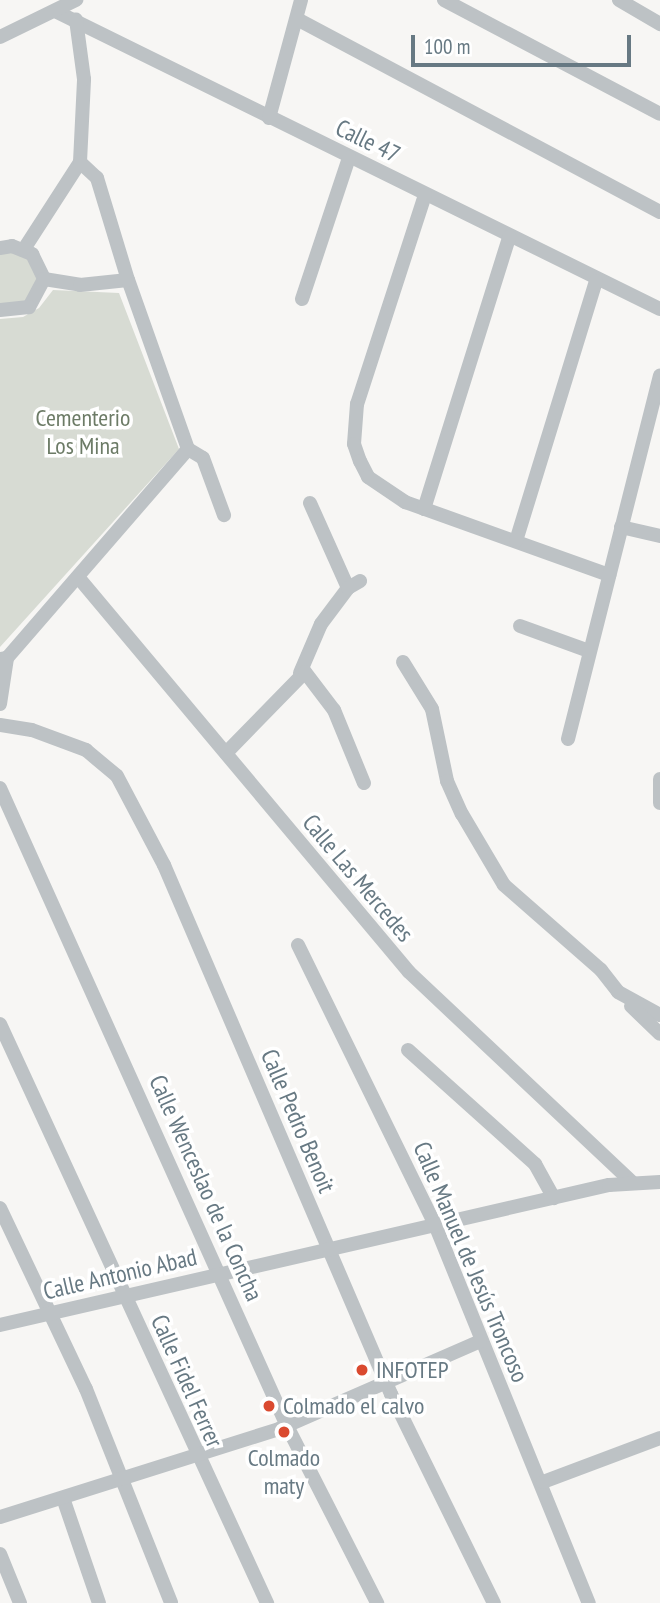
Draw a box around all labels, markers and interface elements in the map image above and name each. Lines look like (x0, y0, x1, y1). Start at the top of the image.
scale bar (415, 21, 636, 65)
text: 100 m (424, 33, 470, 60)
street label: Calle 47 (331, 113, 405, 169)
park label: Cementerio Los Mina (36, 404, 130, 460)
street label: Calle Las Mercedes (296, 809, 420, 947)
street label: Calle Pedro Benoit (255, 1045, 341, 1197)
street label: Calle Wenceslao de la Concha (143, 1070, 269, 1306)
street label: Calle Manuel de Jesús Troncoso (407, 1137, 535, 1387)
street label: Calle Antonio Abad (40, 1242, 200, 1306)
street label: Calle Fidel Ferrer (145, 1310, 229, 1452)
place label: INFOTEP (376, 1356, 449, 1384)
marker: INFOTEP (354, 1362, 370, 1378)
place label: Colmado el calvo (283, 1392, 424, 1420)
marker: Colmado el calvo (261, 1398, 277, 1414)
marker: Colmado maty (276, 1424, 292, 1440)
place label: Colmado maty (248, 1444, 320, 1500)

